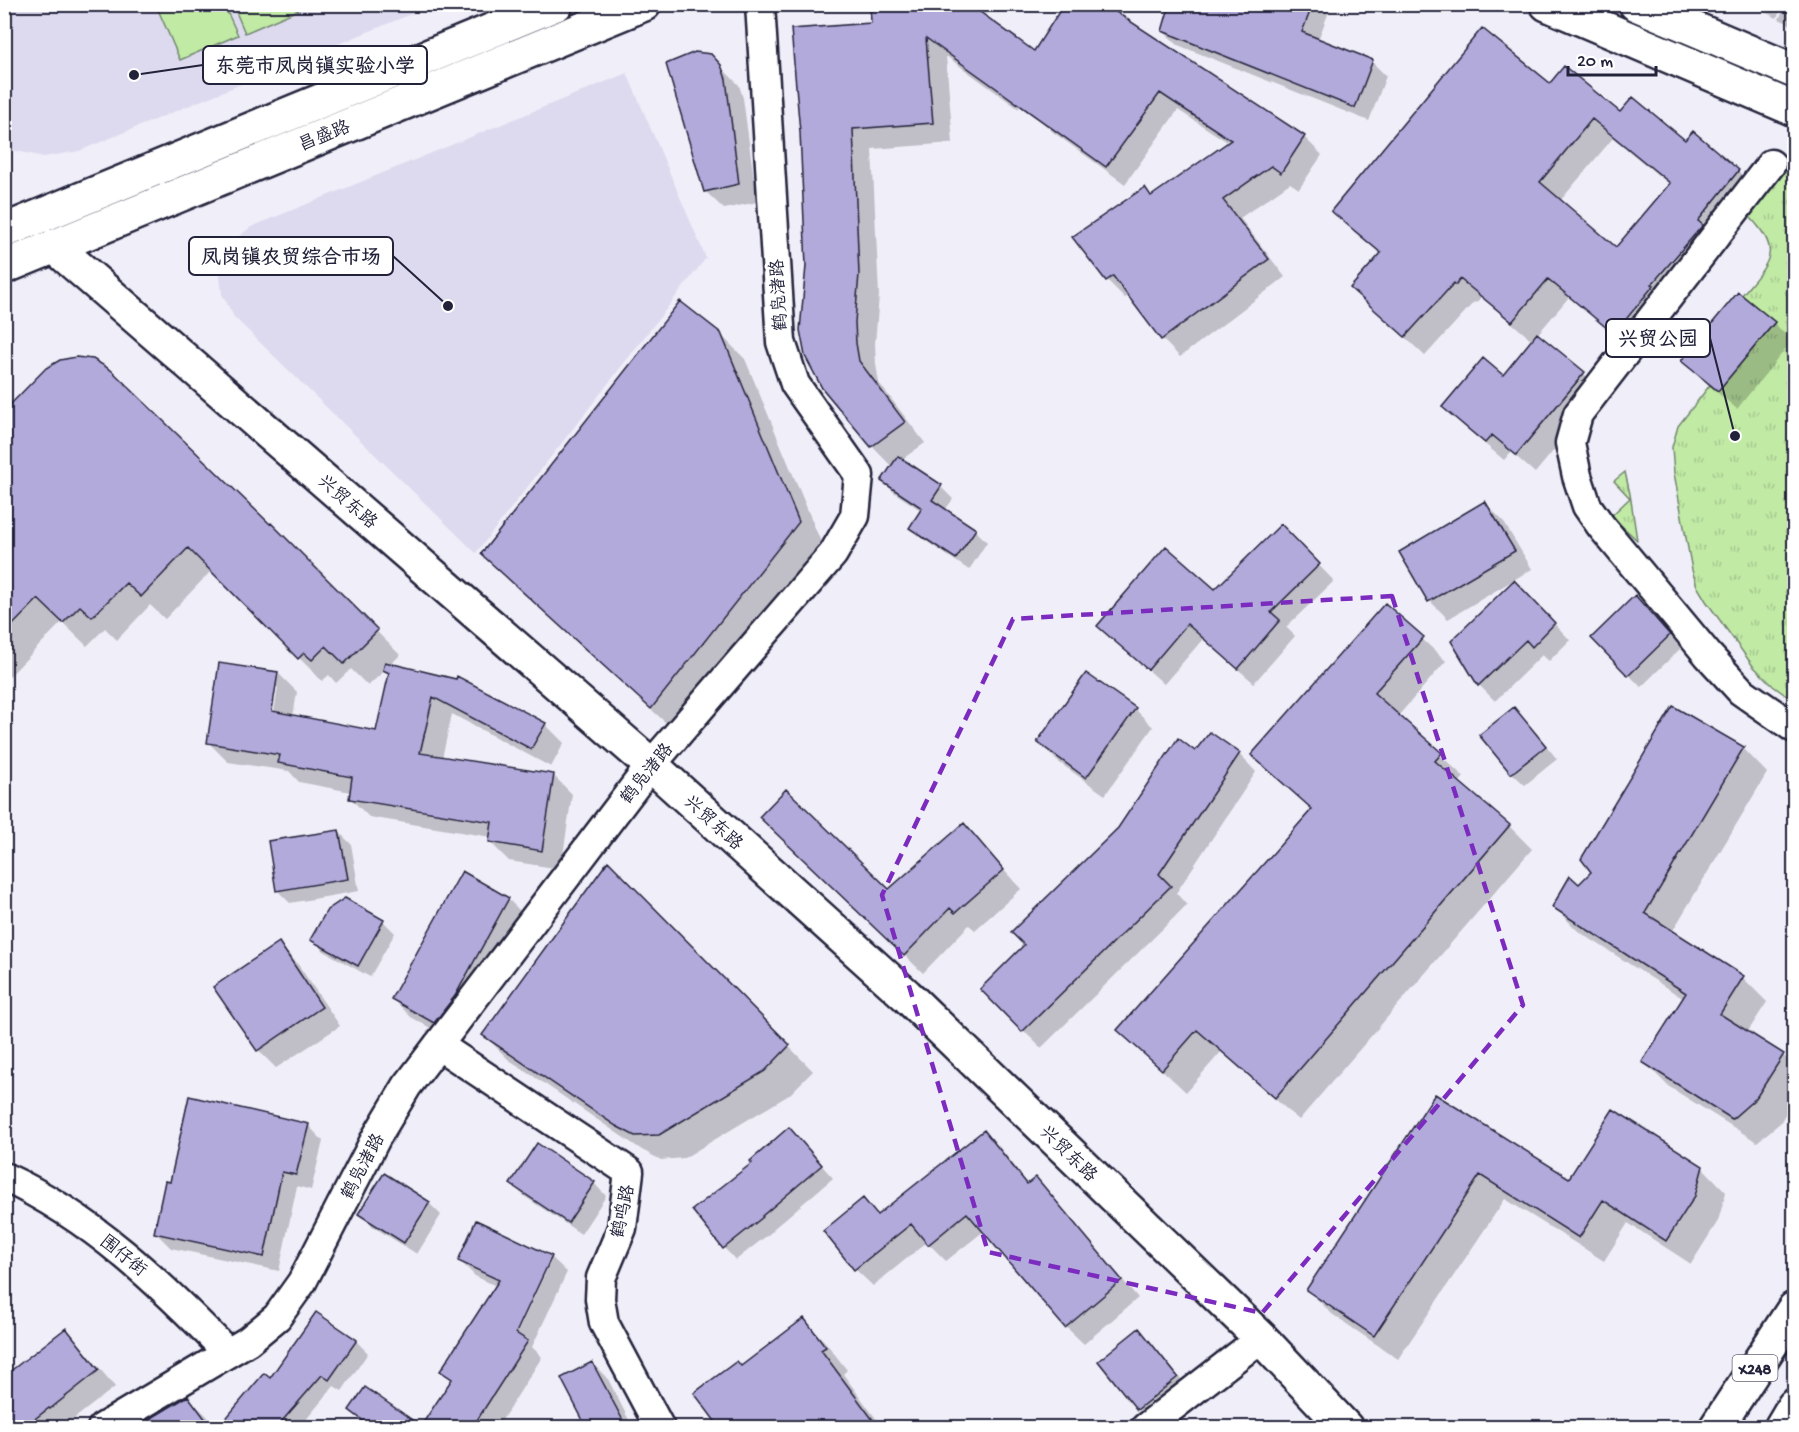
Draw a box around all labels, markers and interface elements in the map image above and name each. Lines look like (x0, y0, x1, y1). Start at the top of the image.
scale bar (1568, 39, 1656, 77)
callout: 东莞市凤岗镇实验小学 (203, 46, 427, 84)
text: 20 m (1577, 52, 1613, 73)
text: 东莞市凤岗镇实验小学 (215, 55, 415, 80)
street label: 昌盛路 (296, 117, 354, 157)
callout: 凤岗镇农贸综合市场 (189, 237, 393, 275)
text: 凤岗镇农贸综合市场 (201, 246, 381, 271)
street label: 鹤凫渚路 (767, 258, 793, 331)
callout: 兴贸公园 (1606, 319, 1710, 357)
text: 兴贸公园 (1618, 328, 1698, 353)
street label: 兴贸东路 (312, 471, 381, 534)
street label: 鹤凫渚路 (616, 739, 679, 809)
street label: 兴贸东路 (679, 791, 747, 856)
street label: 兴贸东路 (1034, 1122, 1101, 1187)
street label: 鹤凫渚路 (337, 1130, 390, 1204)
street label: 鹤鸣路 (608, 1183, 640, 1240)
street label: 围仔街 (95, 1231, 151, 1282)
road number: X248 (1732, 1355, 1778, 1381)

